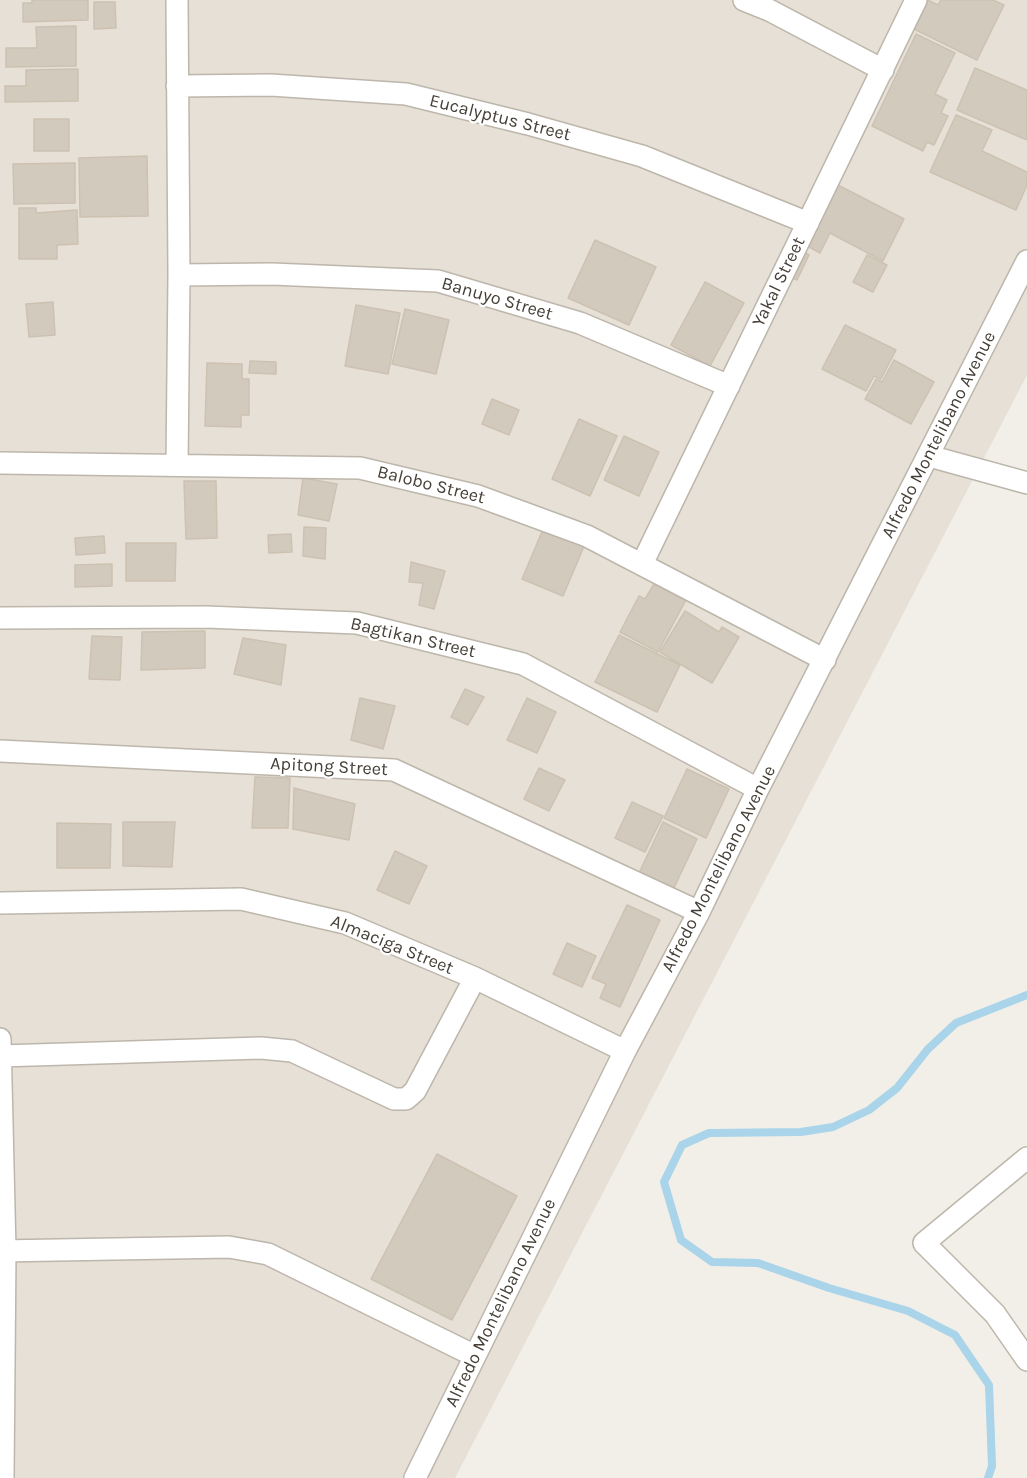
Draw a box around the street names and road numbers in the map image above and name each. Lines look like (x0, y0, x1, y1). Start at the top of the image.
street label: Eucalyptus Street (427, 90, 573, 146)
street label: Yakal Street (748, 233, 810, 331)
street label: Banuyo Street (439, 273, 555, 325)
street label: Alfredo Montelibano Avenue (877, 328, 1001, 542)
street label: Balobo Street (375, 461, 487, 509)
street label: Bagtikan Street (348, 613, 478, 663)
street label: Apitong Street (270, 753, 388, 781)
street label: Alfredo Montelibano Avenue (657, 762, 781, 976)
street label: Almaciga Street (327, 911, 457, 979)
street label: Alfredo Montelibano Avenue (441, 1195, 561, 1411)

